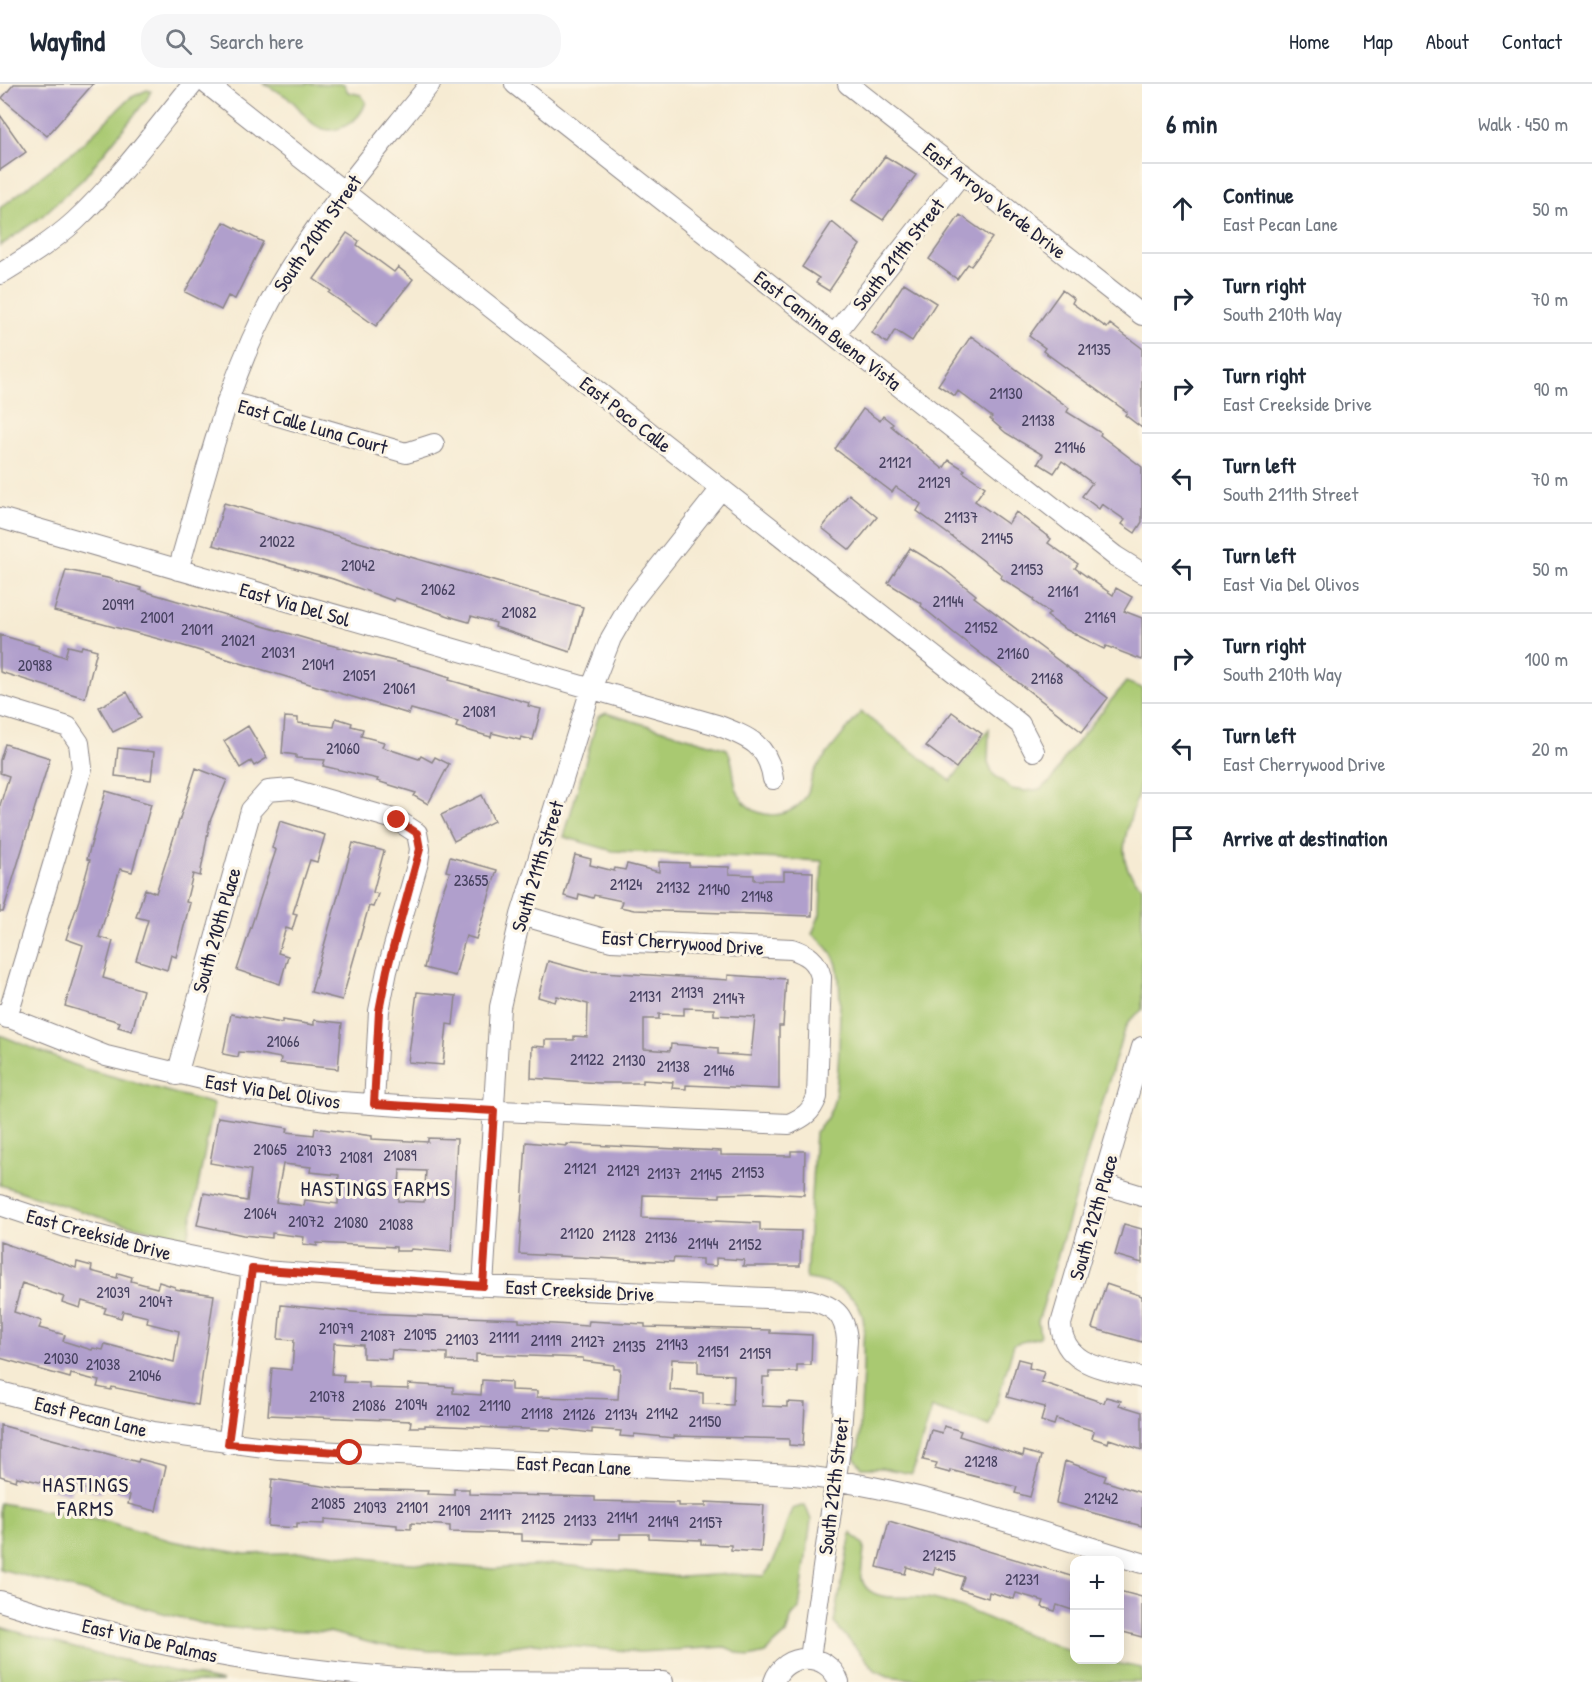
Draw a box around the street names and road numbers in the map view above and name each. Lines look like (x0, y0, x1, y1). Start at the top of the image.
street label: East Arroyo Verde Drive (918, 135, 1072, 265)
street label: South 210th Street (267, 168, 368, 297)
street label: South 211th Street (846, 191, 951, 316)
street label: East Camina Buena Vista (749, 264, 907, 396)
street label: East Poco Calle (575, 370, 677, 458)
street label: East Calle Luna Court (235, 392, 392, 461)
street label: East Via Del Sol (237, 575, 354, 633)
street label: South 211th Street (504, 796, 570, 935)
street label: South 210th Place (185, 864, 247, 996)
street label: East Cherrywood Drive (601, 923, 765, 961)
street label: East Via Del Olivos (204, 1067, 343, 1115)
street label: South 212th Place (1062, 1151, 1124, 1283)
street label: East Creekside Drive (24, 1202, 174, 1266)
street label: East Creekside Drive (505, 1273, 655, 1307)
street label: East Pecan Lane (32, 1389, 150, 1443)
street label: South 212th Street (811, 1415, 855, 1556)
street label: East Pecan Lane (516, 1449, 632, 1481)
street label: East Via De Palmas (80, 1611, 221, 1669)

